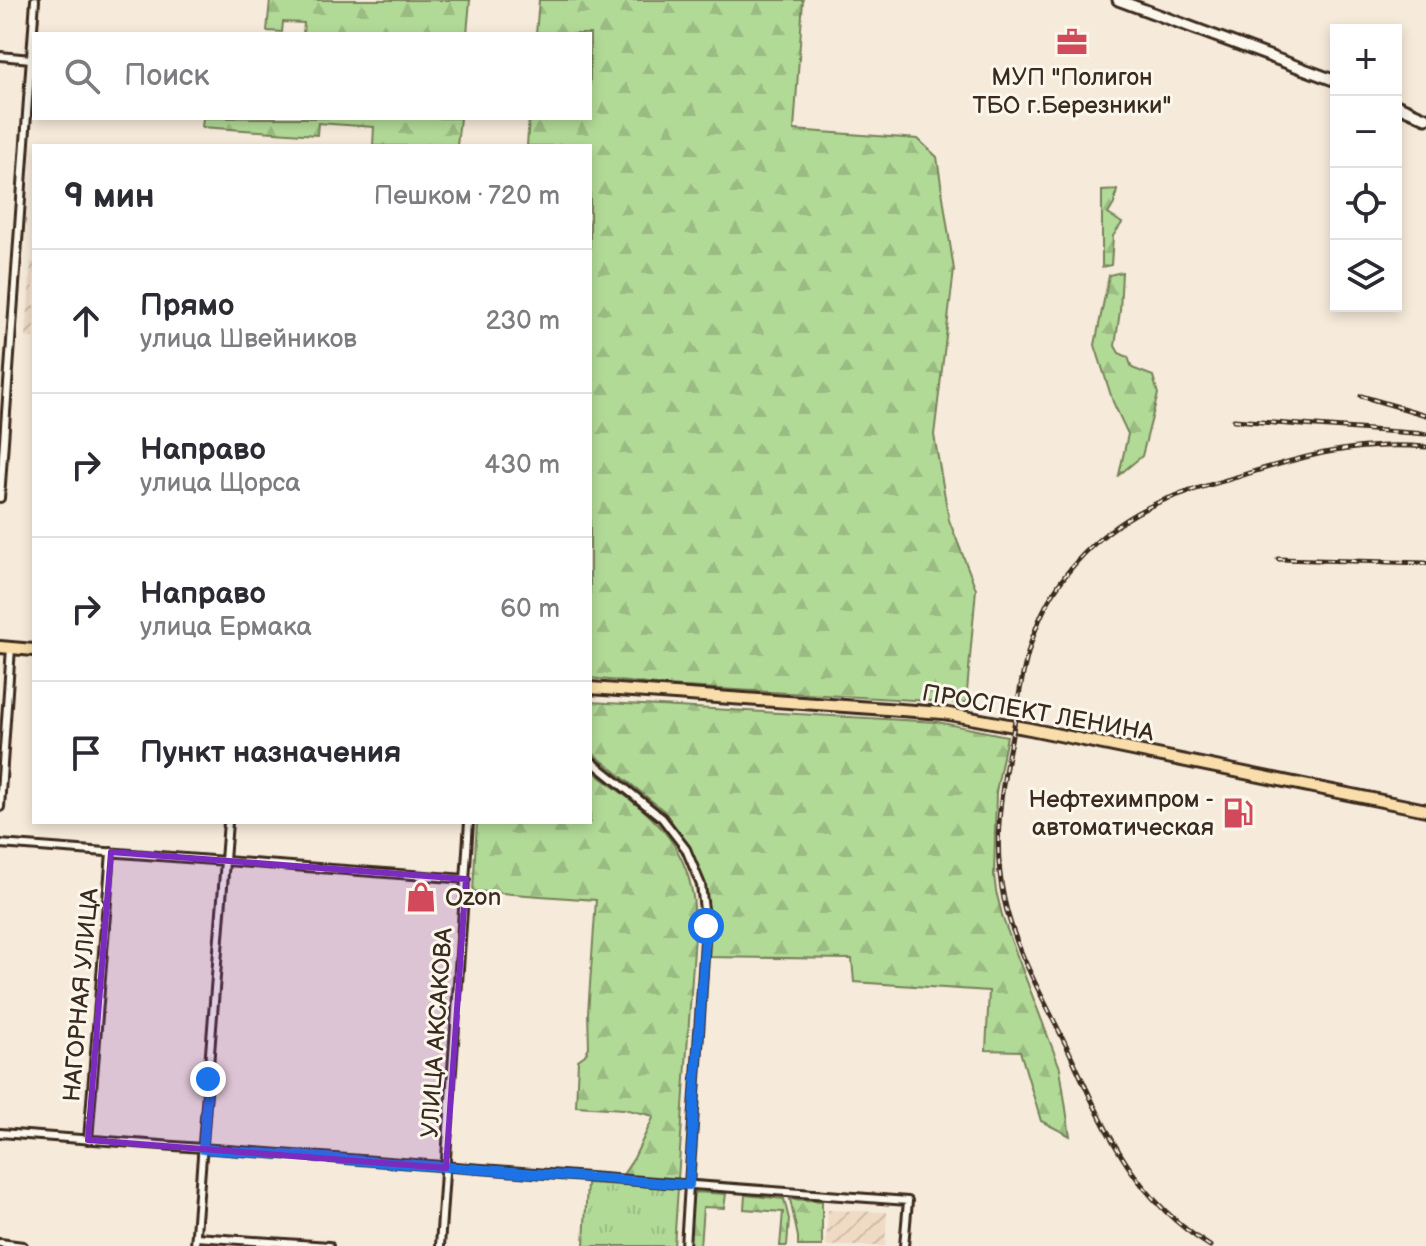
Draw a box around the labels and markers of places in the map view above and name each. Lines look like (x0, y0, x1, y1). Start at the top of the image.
office icon: МУП "Полигон ТБО г.Березники" (1055, 25, 1089, 59)
place label: МУП "Полигон ТБО г.Березники" (973, 63, 1171, 120)
place label: Нефтехимпром - автоматическая (1029, 785, 1214, 842)
fuel station icon: Нефтехимпром - автоматическая (1221, 796, 1255, 830)
shop icon: Ozon (404, 880, 438, 914)
place label: Ozon (445, 883, 501, 912)

